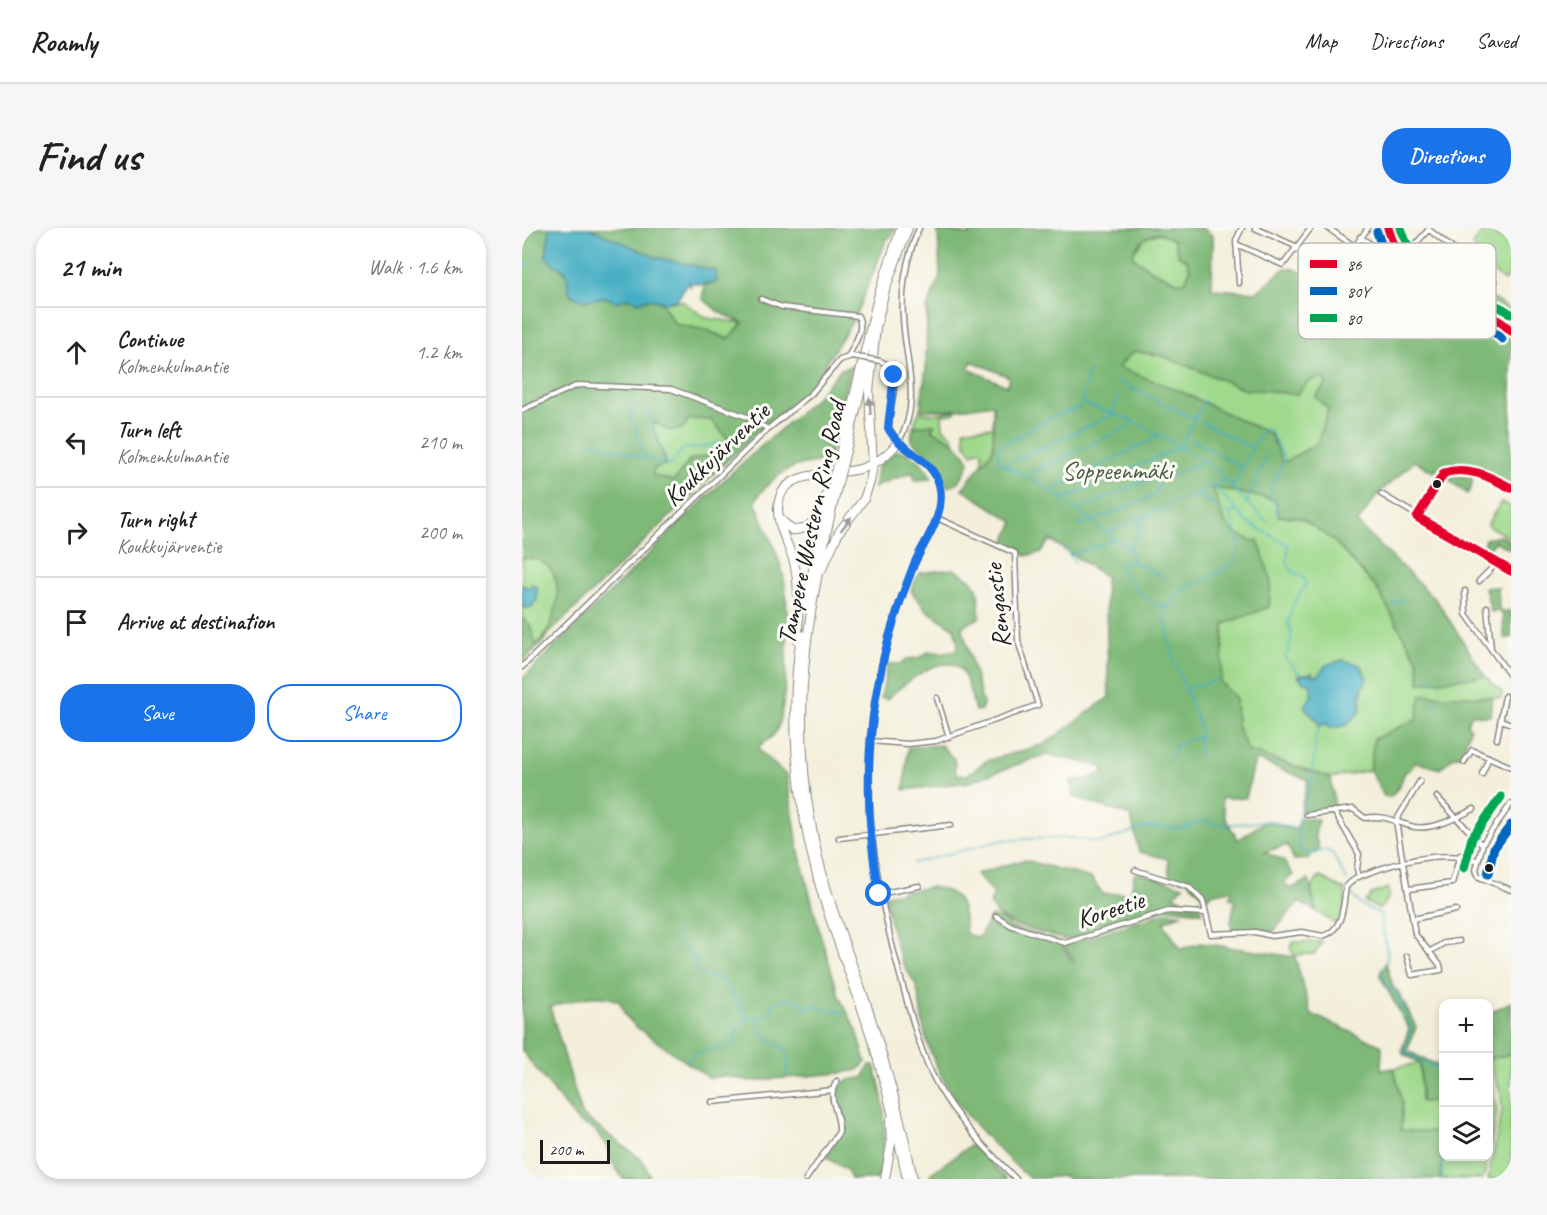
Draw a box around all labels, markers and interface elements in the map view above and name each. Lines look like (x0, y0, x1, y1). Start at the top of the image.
text: Roamly (30, 24, 97, 59)
text: Map (1305, 28, 1337, 54)
text: Directions (1370, 28, 1443, 54)
text: Saved (1476, 28, 1517, 54)
button: Directions (1382, 128, 1511, 184)
text: Find us (36, 130, 141, 183)
legend (1298, 243, 1496, 339)
text: 21 min (60, 251, 122, 284)
text: Walk · 1.6 km (368, 255, 462, 280)
text: 86 (1347, 255, 1362, 275)
text: 80Y (1347, 282, 1372, 302)
text: 80 (1347, 309, 1363, 329)
text: Continue (117, 326, 183, 354)
icon: ahead (60, 336, 93, 369)
text: 1.2 km (416, 340, 462, 365)
text: Kolmenkulmantie (117, 354, 228, 379)
route end (880, 361, 906, 387)
street label: Koukkujärventie (656, 394, 778, 513)
street label: Tampere Western Ring Road (770, 395, 854, 648)
one-way arrow (865, 397, 875, 416)
text: Turn left (117, 416, 181, 444)
icon: left (60, 426, 93, 459)
text: 210 m (419, 430, 462, 455)
text: Kolmenkulmantie (117, 444, 228, 469)
park label: Soppeenmäki (1062, 454, 1175, 487)
unlabelled marker (1431, 478, 1443, 490)
text: Turn right (117, 506, 194, 534)
icon: right (60, 516, 93, 549)
one-way arrow (839, 516, 852, 532)
text: 200 m (419, 520, 462, 545)
text: Koukkujärventie (117, 534, 221, 559)
street label: Rengastie (976, 560, 1018, 650)
icon: arrive (60, 606, 93, 639)
text: Arrive at destination (117, 608, 274, 636)
button: Save (60, 684, 255, 742)
button: Share (267, 684, 462, 742)
unlabelled marker (1483, 862, 1495, 874)
route start (865, 880, 891, 906)
street label: Koreetie (1072, 883, 1150, 936)
map controls (1439, 999, 1493, 1161)
button: + (1439, 999, 1493, 1053)
button: − (1439, 1053, 1493, 1107)
button: layers (1439, 1107, 1493, 1161)
scale bar (540, 1137, 610, 1164)
text: 200 m (549, 1140, 583, 1160)

